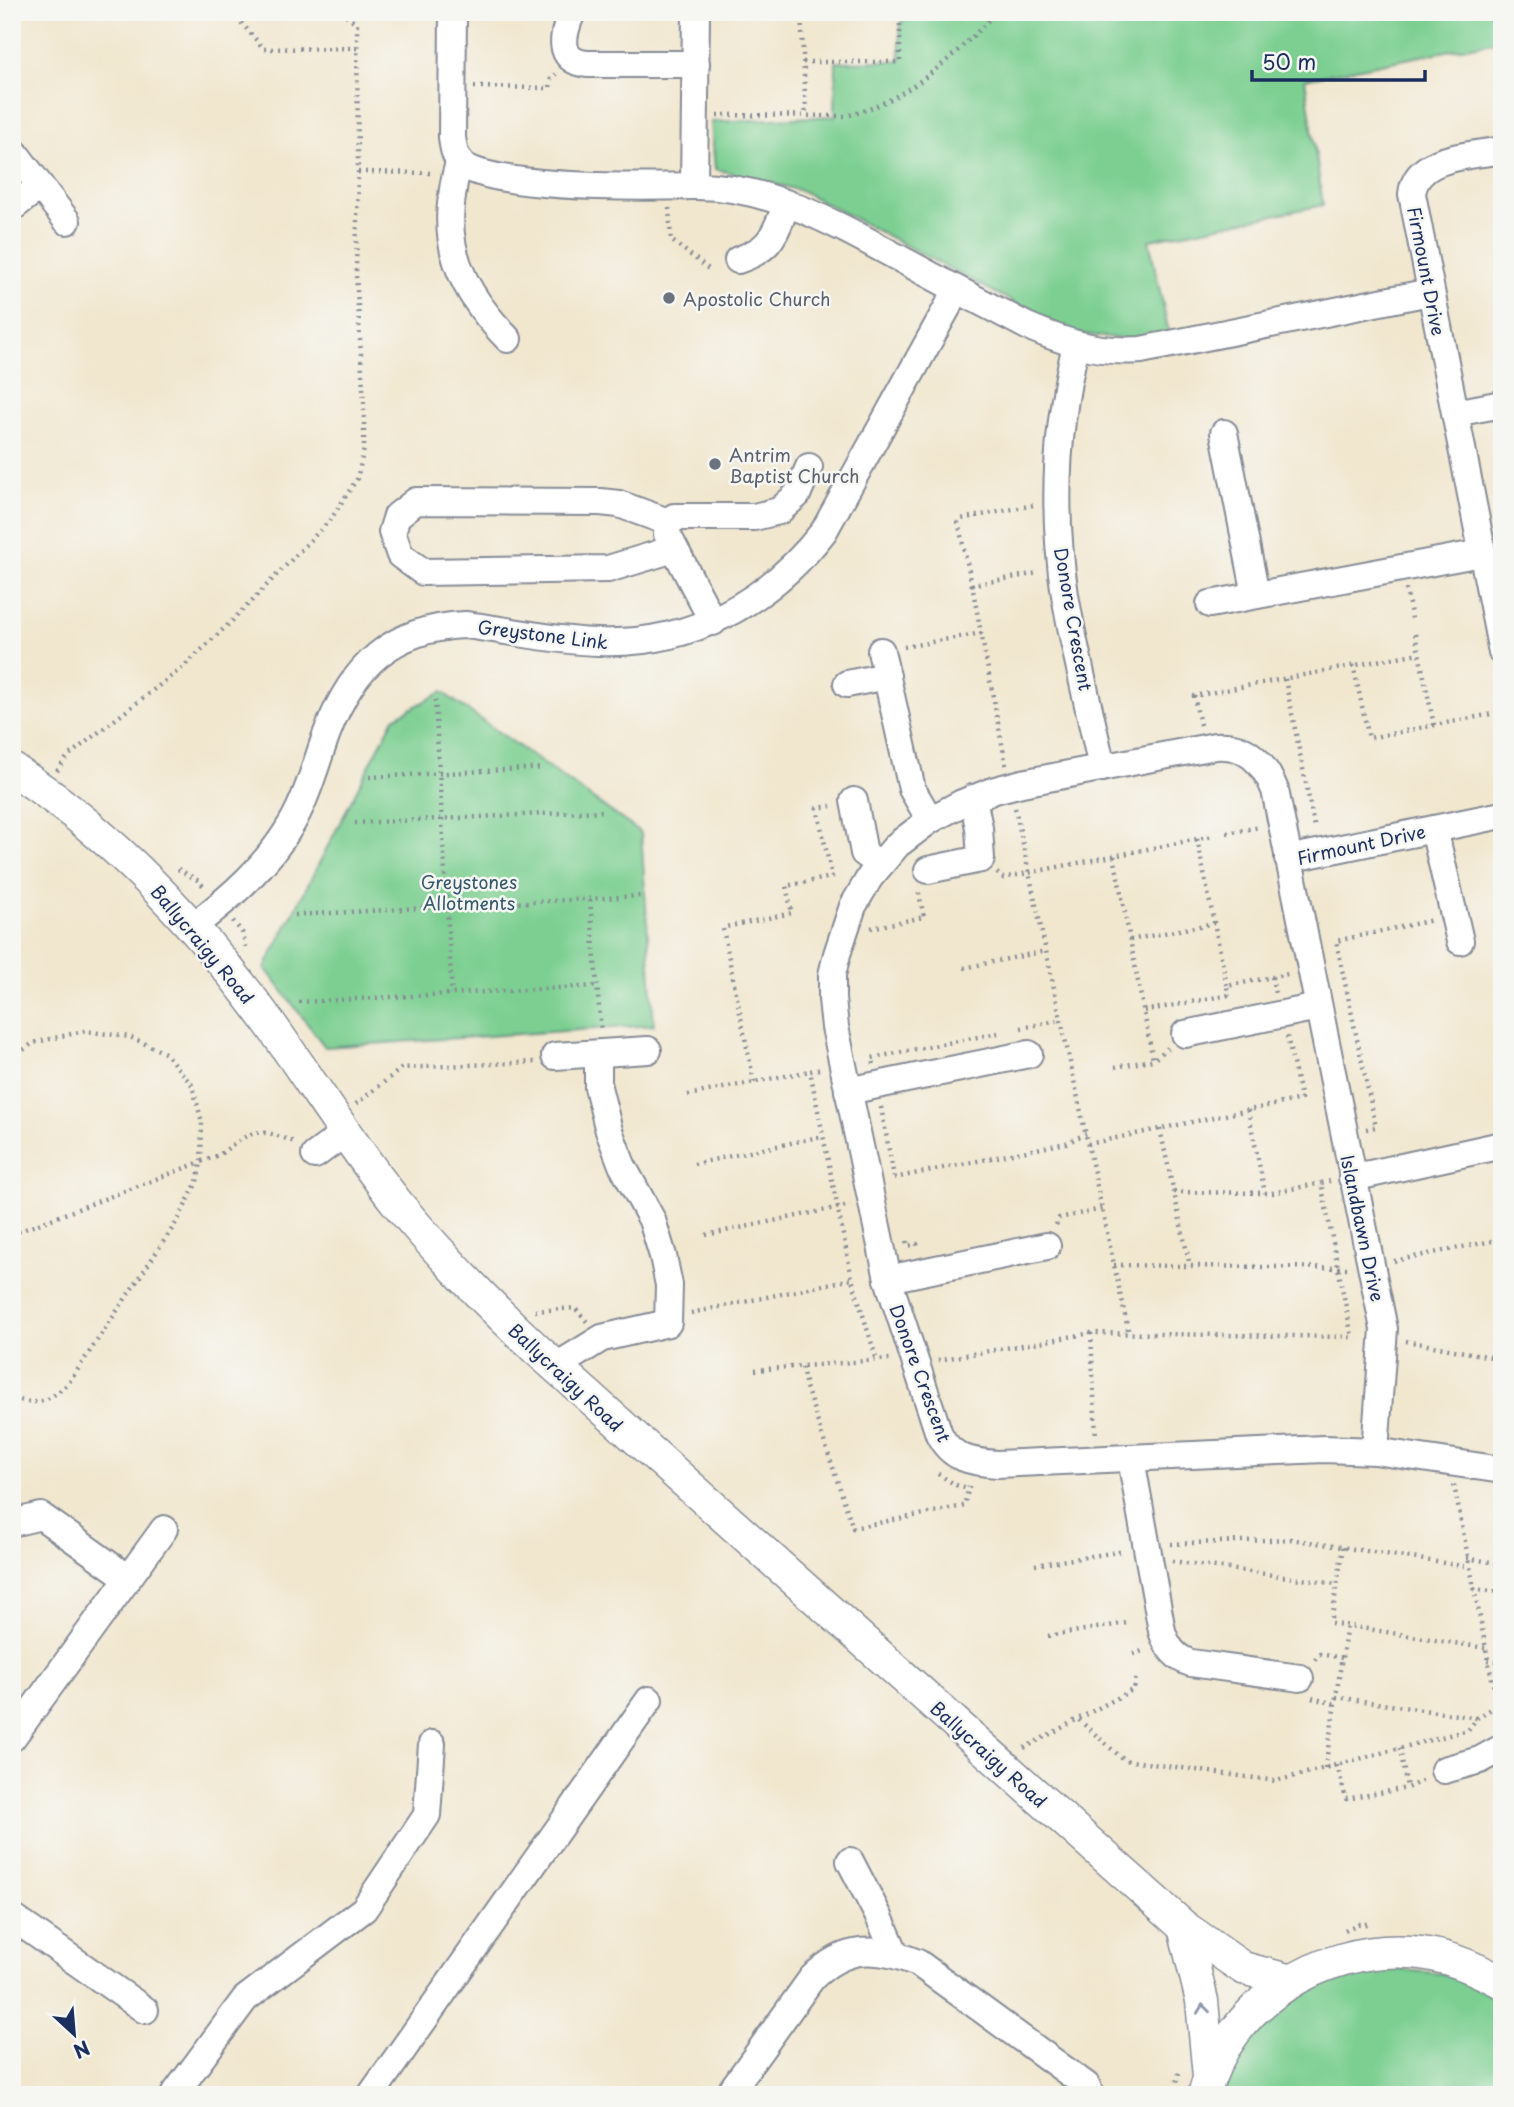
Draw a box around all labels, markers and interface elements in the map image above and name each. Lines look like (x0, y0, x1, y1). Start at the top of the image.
scale bar (1252, 38, 1425, 82)
text: 50 m (1262, 45, 1316, 77)
street label: Firmount Drive (1401, 204, 1453, 338)
place label: Apostolic Church (683, 285, 830, 312)
marker: Apostolic Church (661, 290, 677, 306)
place label: Antrim Baptist Church (729, 441, 859, 489)
marker: Antrim Baptist Church (707, 456, 723, 472)
street label: Donore Crescent (1048, 545, 1100, 693)
street label: Greystone Link (476, 613, 610, 655)
street label: Firmount Drive (1294, 817, 1428, 871)
park label: Greystones Allotments (421, 868, 517, 916)
street label: Ballycraigy Road (145, 878, 261, 1010)
street label: Islandbawn Drive (1334, 1152, 1392, 1304)
street label: Donore Crescent (884, 1300, 958, 1446)
street label: Ballycraigy Road (503, 1317, 629, 1437)
street label: Ballycraigy Road (925, 1694, 1053, 1814)
north arrow (38, 1998, 108, 2068)
one-way arrow (1195, 2003, 1210, 2015)
text: N (69, 2034, 95, 2066)

